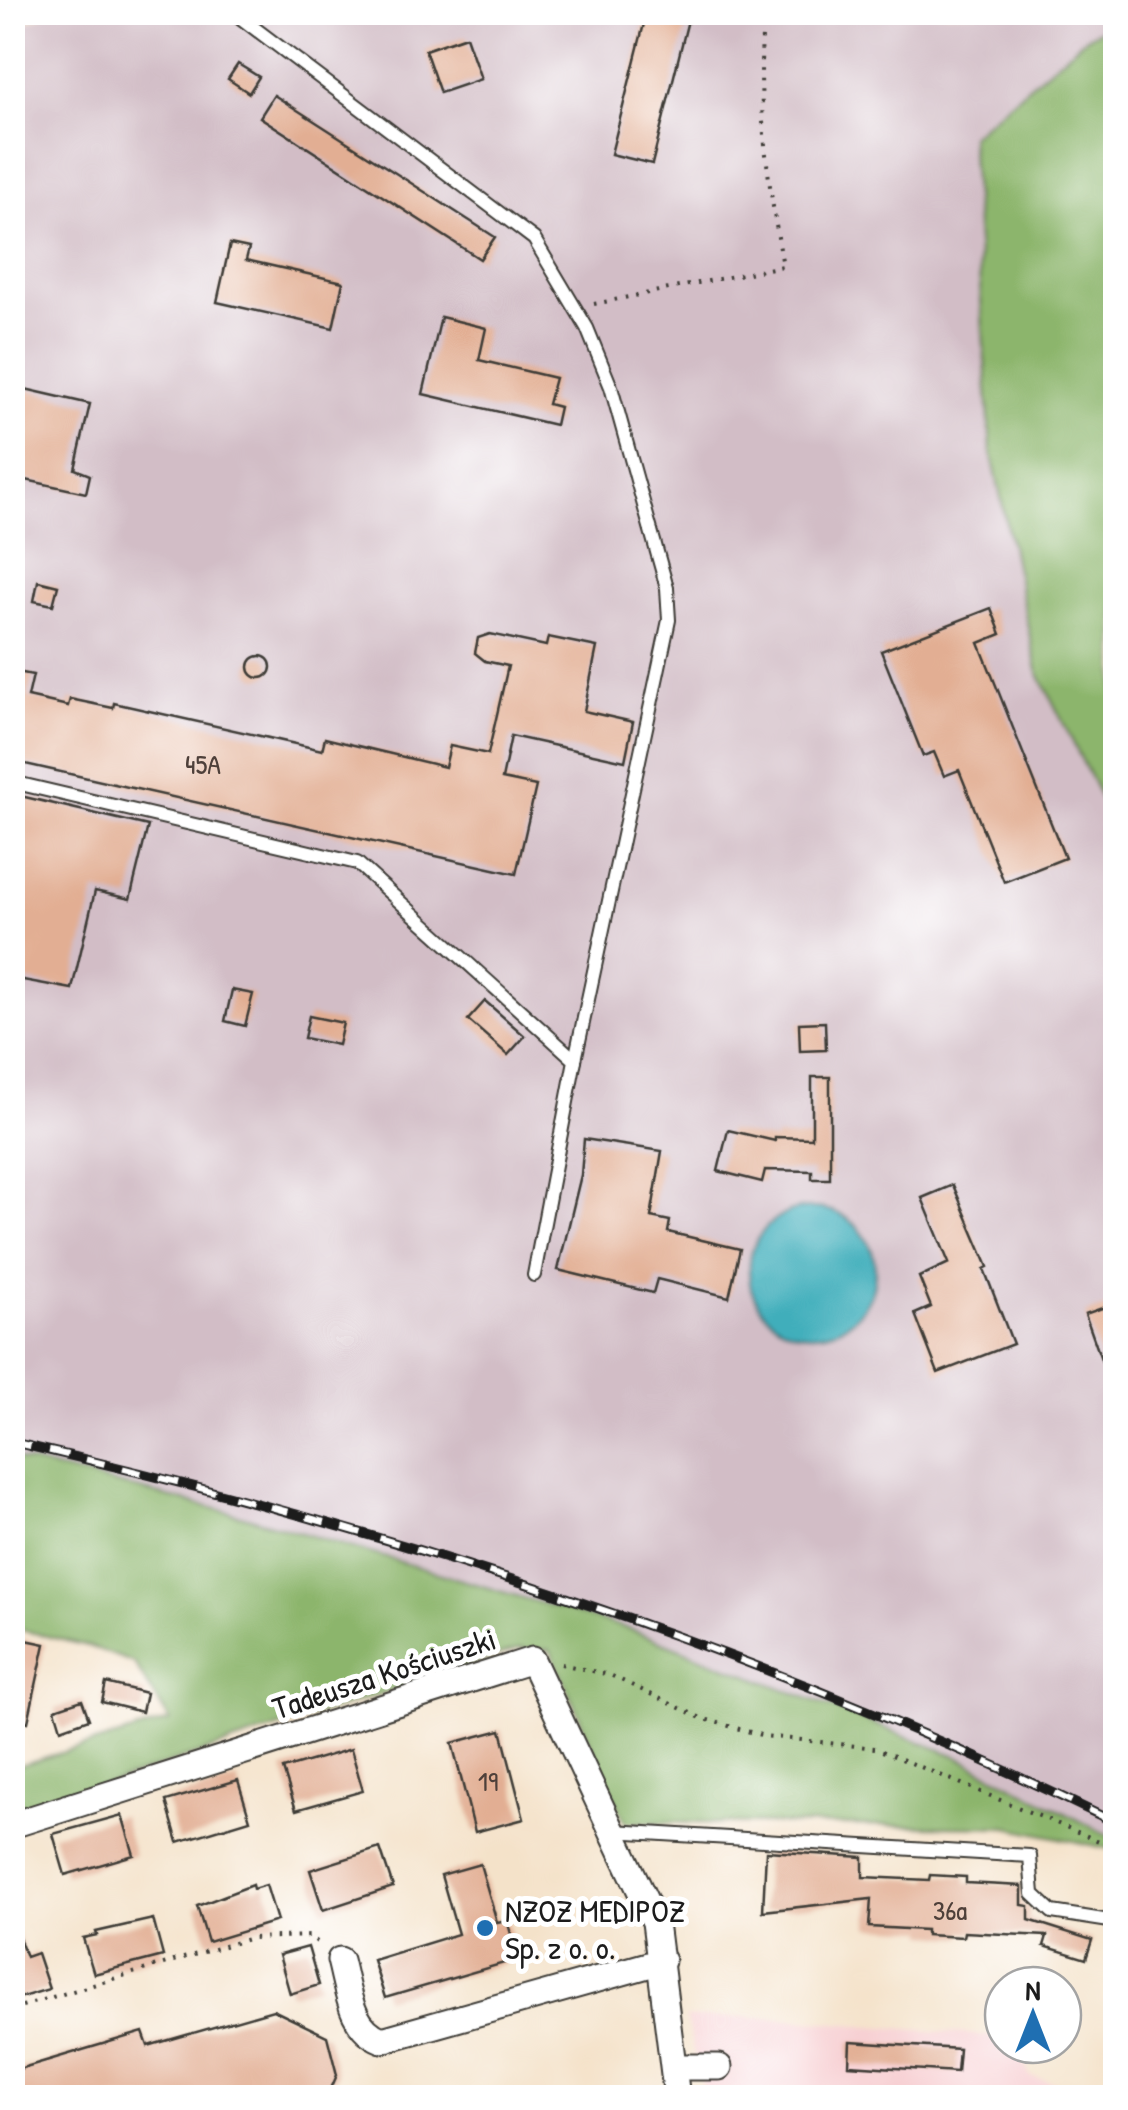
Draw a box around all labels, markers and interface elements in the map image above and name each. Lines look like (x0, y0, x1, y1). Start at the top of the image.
house number: 45A (185, 745, 221, 783)
street label: Tadeusza Kościuszki (267, 1617, 501, 1729)
house number: 19 (478, 1762, 498, 1800)
place label: NZOZ MEDIPOZ Sp. z o. o. (505, 1889, 685, 1969)
house number: 36a (933, 1891, 967, 1929)
marker: NZOZ MEDIPOZ Sp. z o. o. (474, 1917, 496, 1939)
north arrow (983, 1965, 1083, 2065)
text: N (1026, 1971, 1041, 2009)

